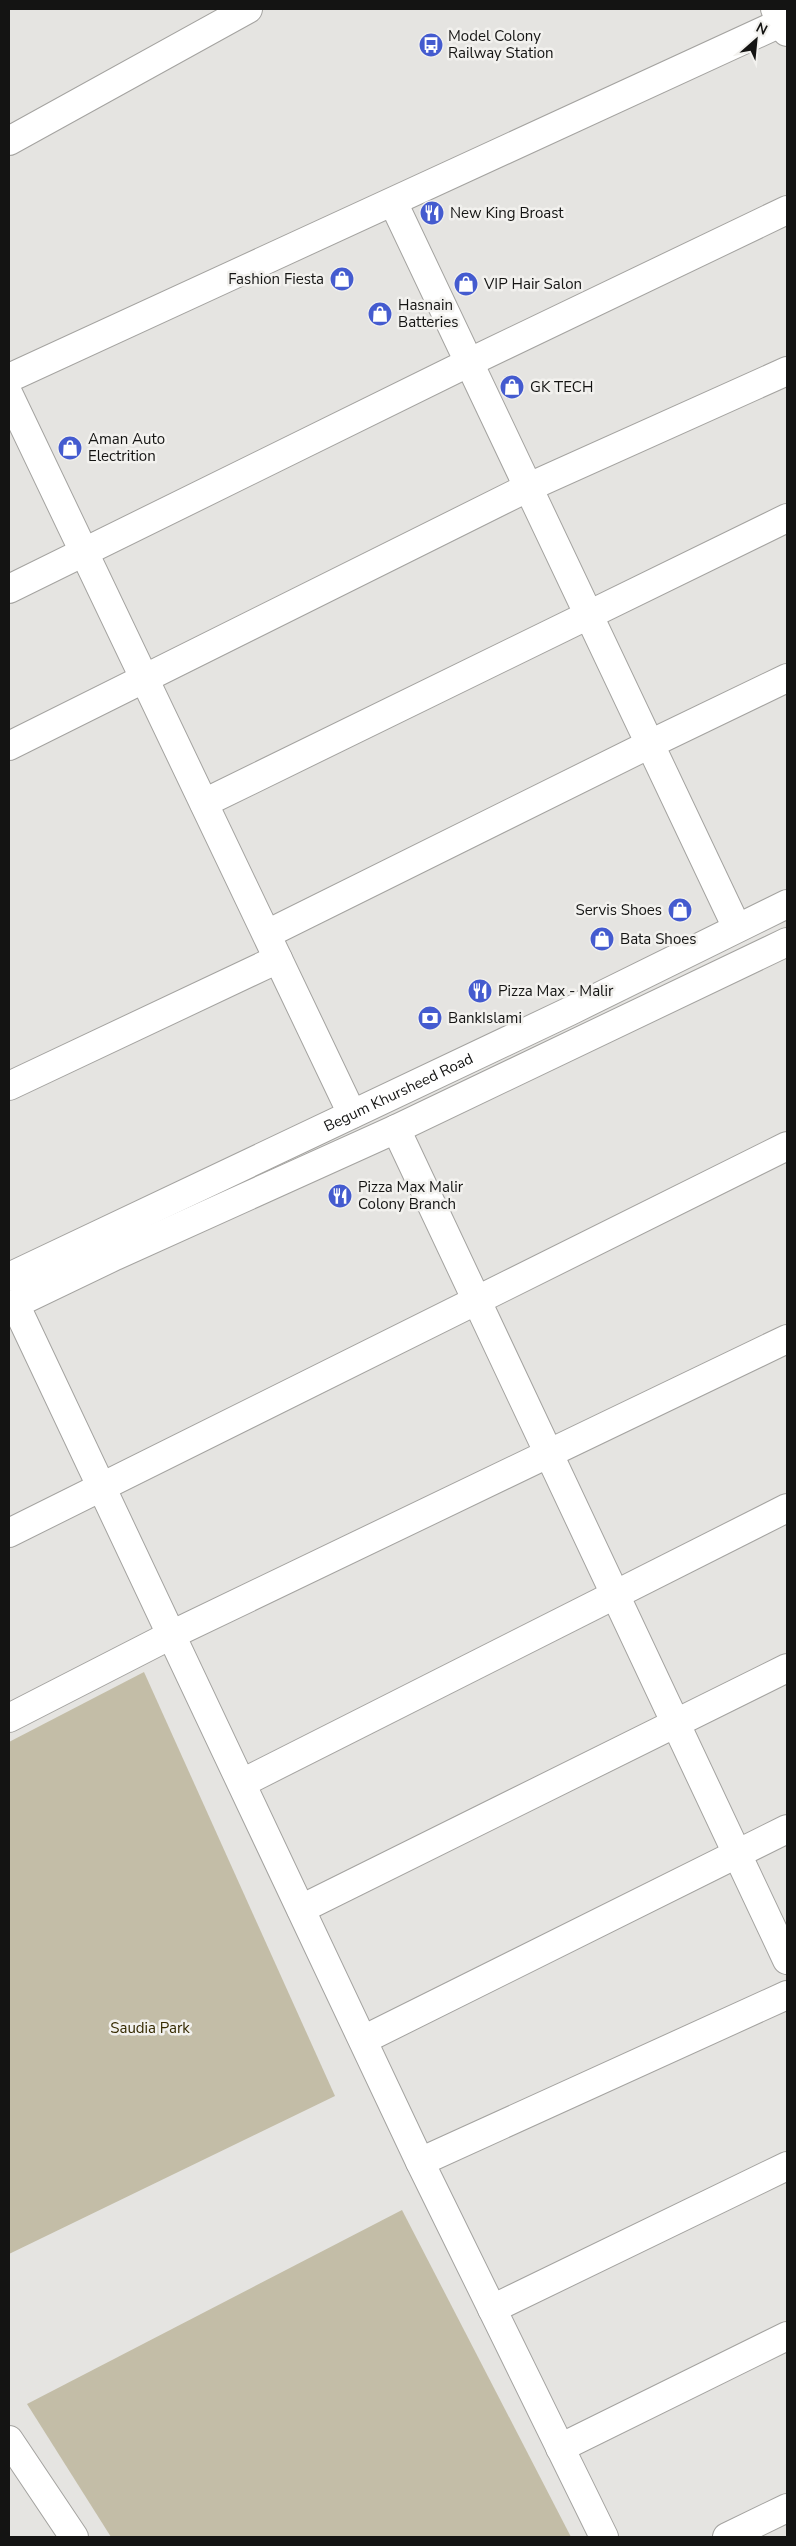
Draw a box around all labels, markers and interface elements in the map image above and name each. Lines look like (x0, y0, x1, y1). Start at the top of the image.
north arrow (731, 15, 781, 65)
text: N (753, 18, 771, 40)
place label: Model Colony Railway Station (448, 26, 554, 63)
bus stop icon: Model Colony Railway Station (418, 32, 444, 58)
restaurant icon: New King Broast (419, 200, 445, 226)
place label: New King Broast (450, 203, 564, 223)
shop icon: Fashion Fiesta (329, 266, 355, 292)
place label: Fashion Fiesta (228, 269, 324, 289)
shop icon: VIP Hair Salon (453, 271, 479, 297)
place label: VIP Hair Salon (483, 274, 582, 294)
place label: Hasnain Batteries (398, 295, 458, 332)
shop icon: Hasnain Batteries (367, 301, 393, 327)
shop icon: GK TECH (499, 374, 525, 400)
place label: GK TECH (530, 377, 593, 397)
place label: Aman Auto Electrition (88, 429, 165, 466)
shop icon: Aman Auto Electrition (57, 435, 83, 461)
shop icon: Servis Shoes (667, 897, 693, 923)
place label: Servis Shoes (575, 900, 662, 920)
shop icon: Bata Shoes (589, 926, 615, 952)
place label: Bata Shoes (620, 929, 696, 949)
restaurant icon: Pizza Max - Malir (467, 978, 493, 1004)
place label: Pizza Max - Malir (498, 981, 614, 1001)
bank icon: BankIslami (417, 1005, 443, 1031)
place label: BankIslami (448, 1008, 522, 1028)
street label: Begum Khursheed Road (321, 1048, 476, 1136)
place label: Pizza Max Malir Colony Branch (358, 1177, 464, 1214)
restaurant icon: Pizza Max Malir Colony Branch (327, 1183, 353, 1209)
park label: Saudia Park (110, 2018, 190, 2038)

